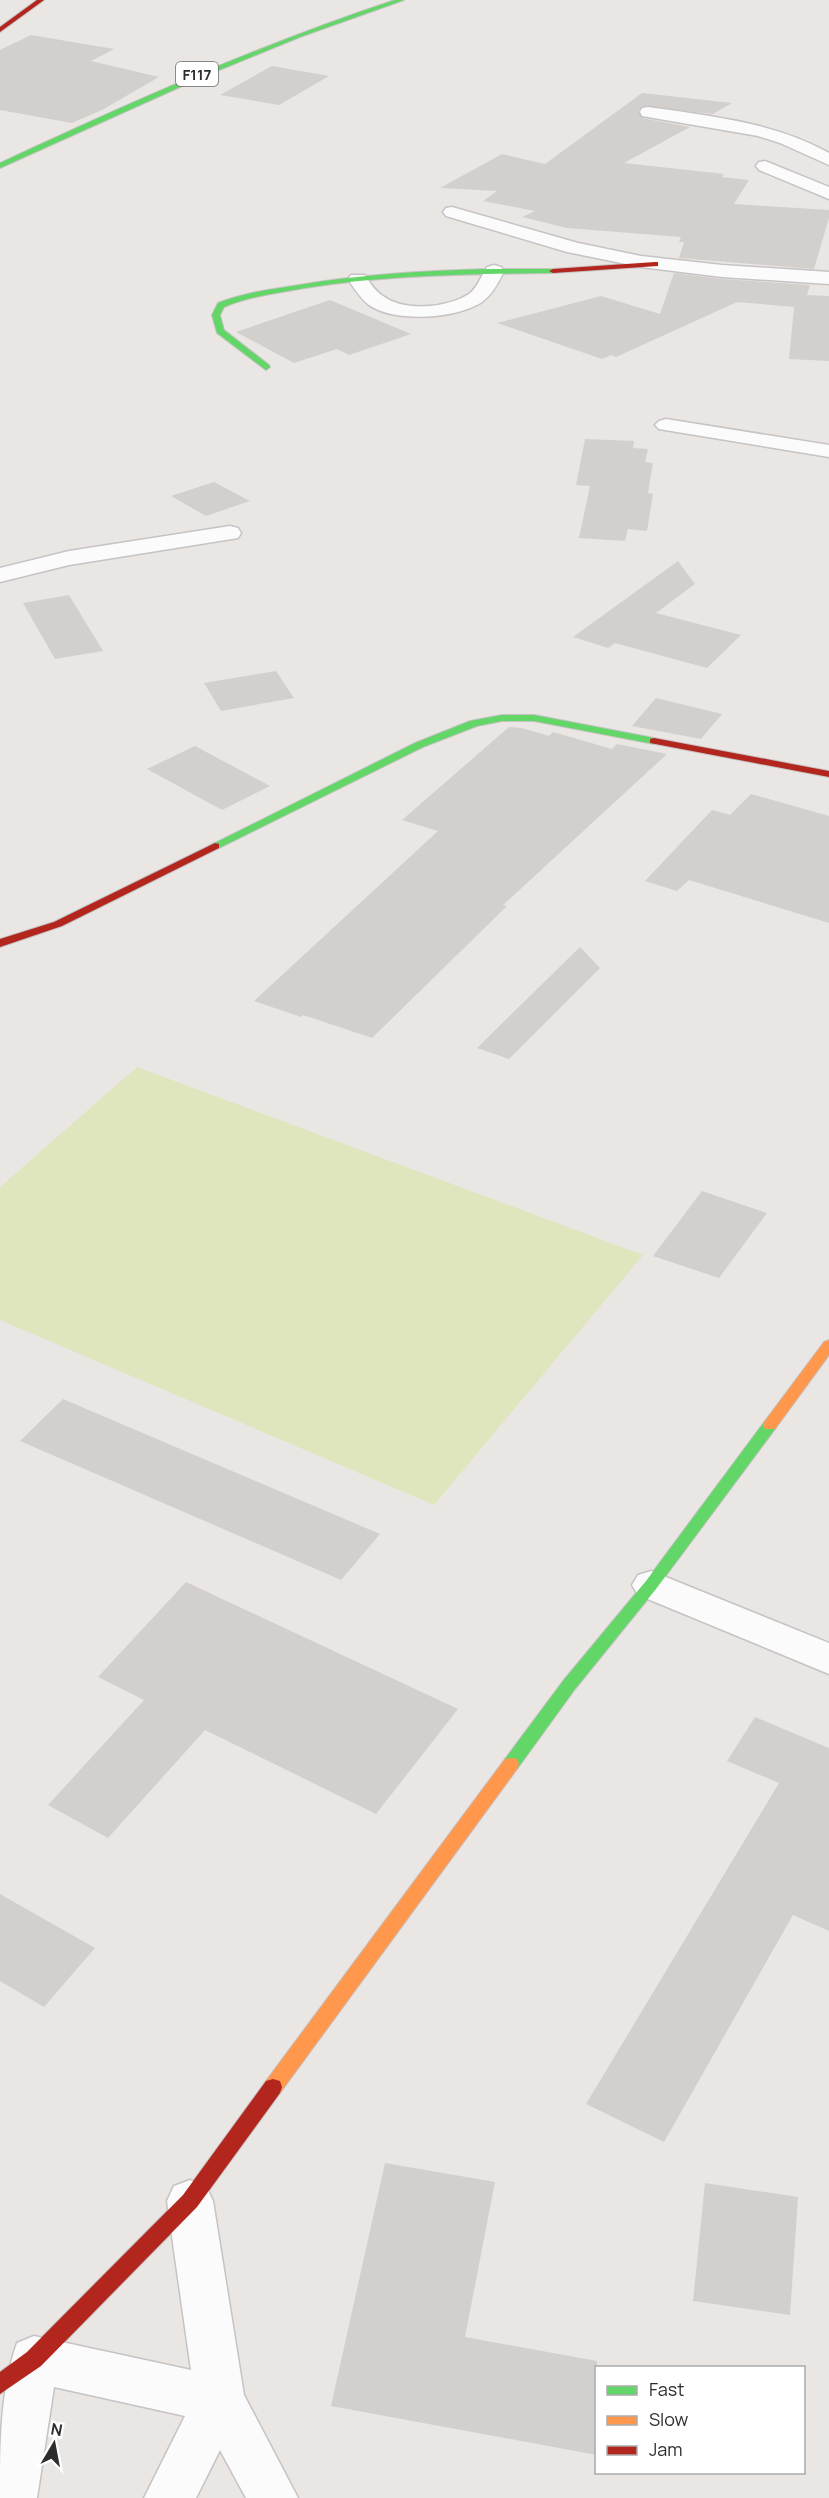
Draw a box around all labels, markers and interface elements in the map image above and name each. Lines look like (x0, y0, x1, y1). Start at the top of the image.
road number: F117 (176, 62, 218, 86)
legend (595, 2366, 805, 2474)
text: Fast (649, 2377, 684, 2401)
text: Slow (649, 2407, 689, 2431)
north arrow (24, 2414, 84, 2474)
text: N (49, 2417, 64, 2441)
text: Jam (649, 2437, 683, 2461)

